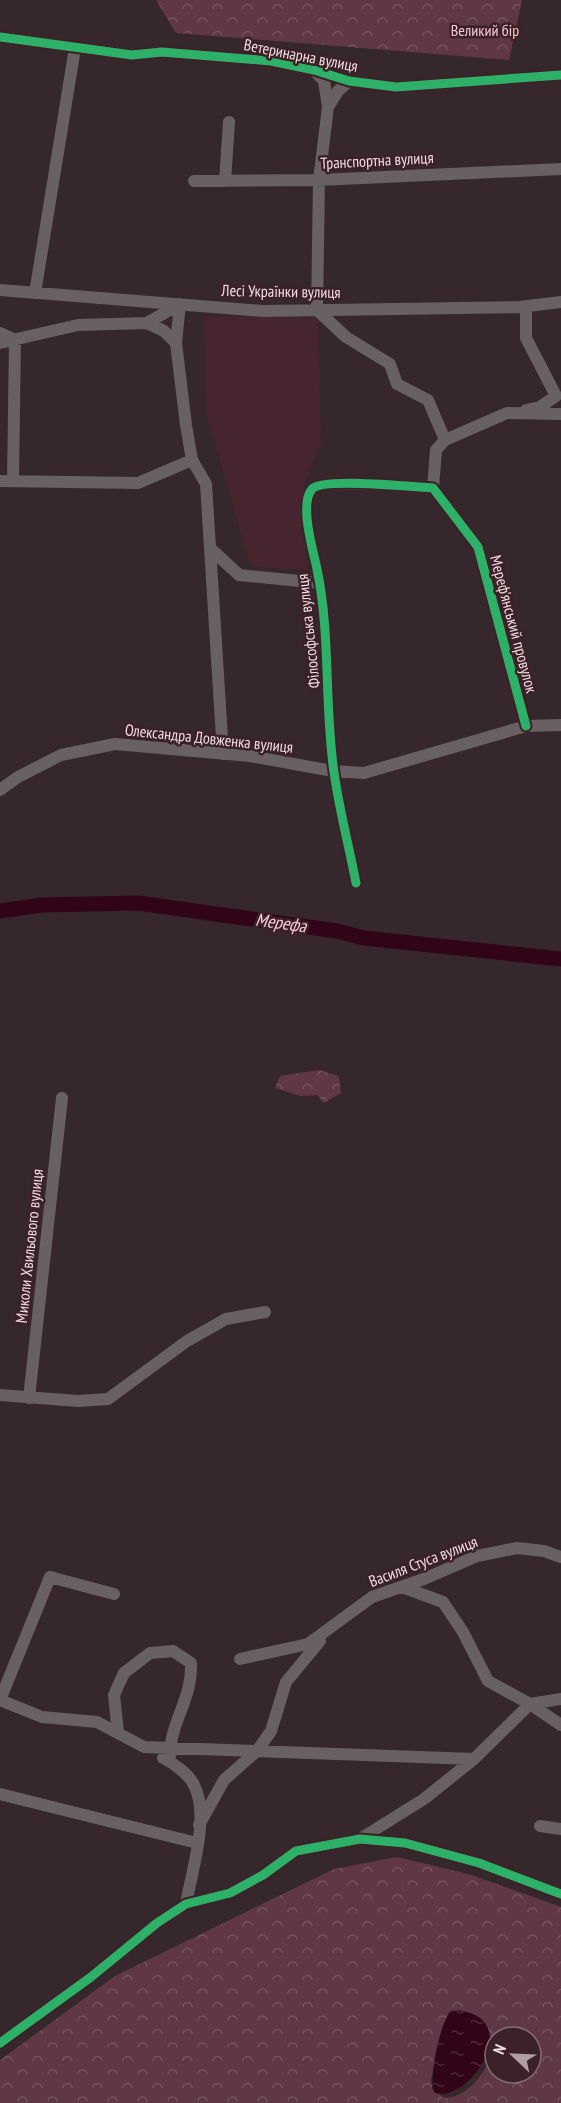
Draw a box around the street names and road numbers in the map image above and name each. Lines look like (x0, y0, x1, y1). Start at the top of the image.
street label: Ветеринарна вулиця (242, 34, 360, 76)
street label: Транспортна вулиця (320, 147, 434, 173)
street label: Лесі Українки вулиця (220, 280, 341, 302)
street label: Мереф'янський провулок (486, 553, 542, 696)
street label: Філософська вулиця (292, 573, 324, 689)
street label: Олександра Довженка вулиця (124, 719, 294, 757)
street label: Миколи Хвильового вулиця (11, 1168, 47, 1324)
street label: Василя Стуса вулиця (366, 1531, 480, 1591)

